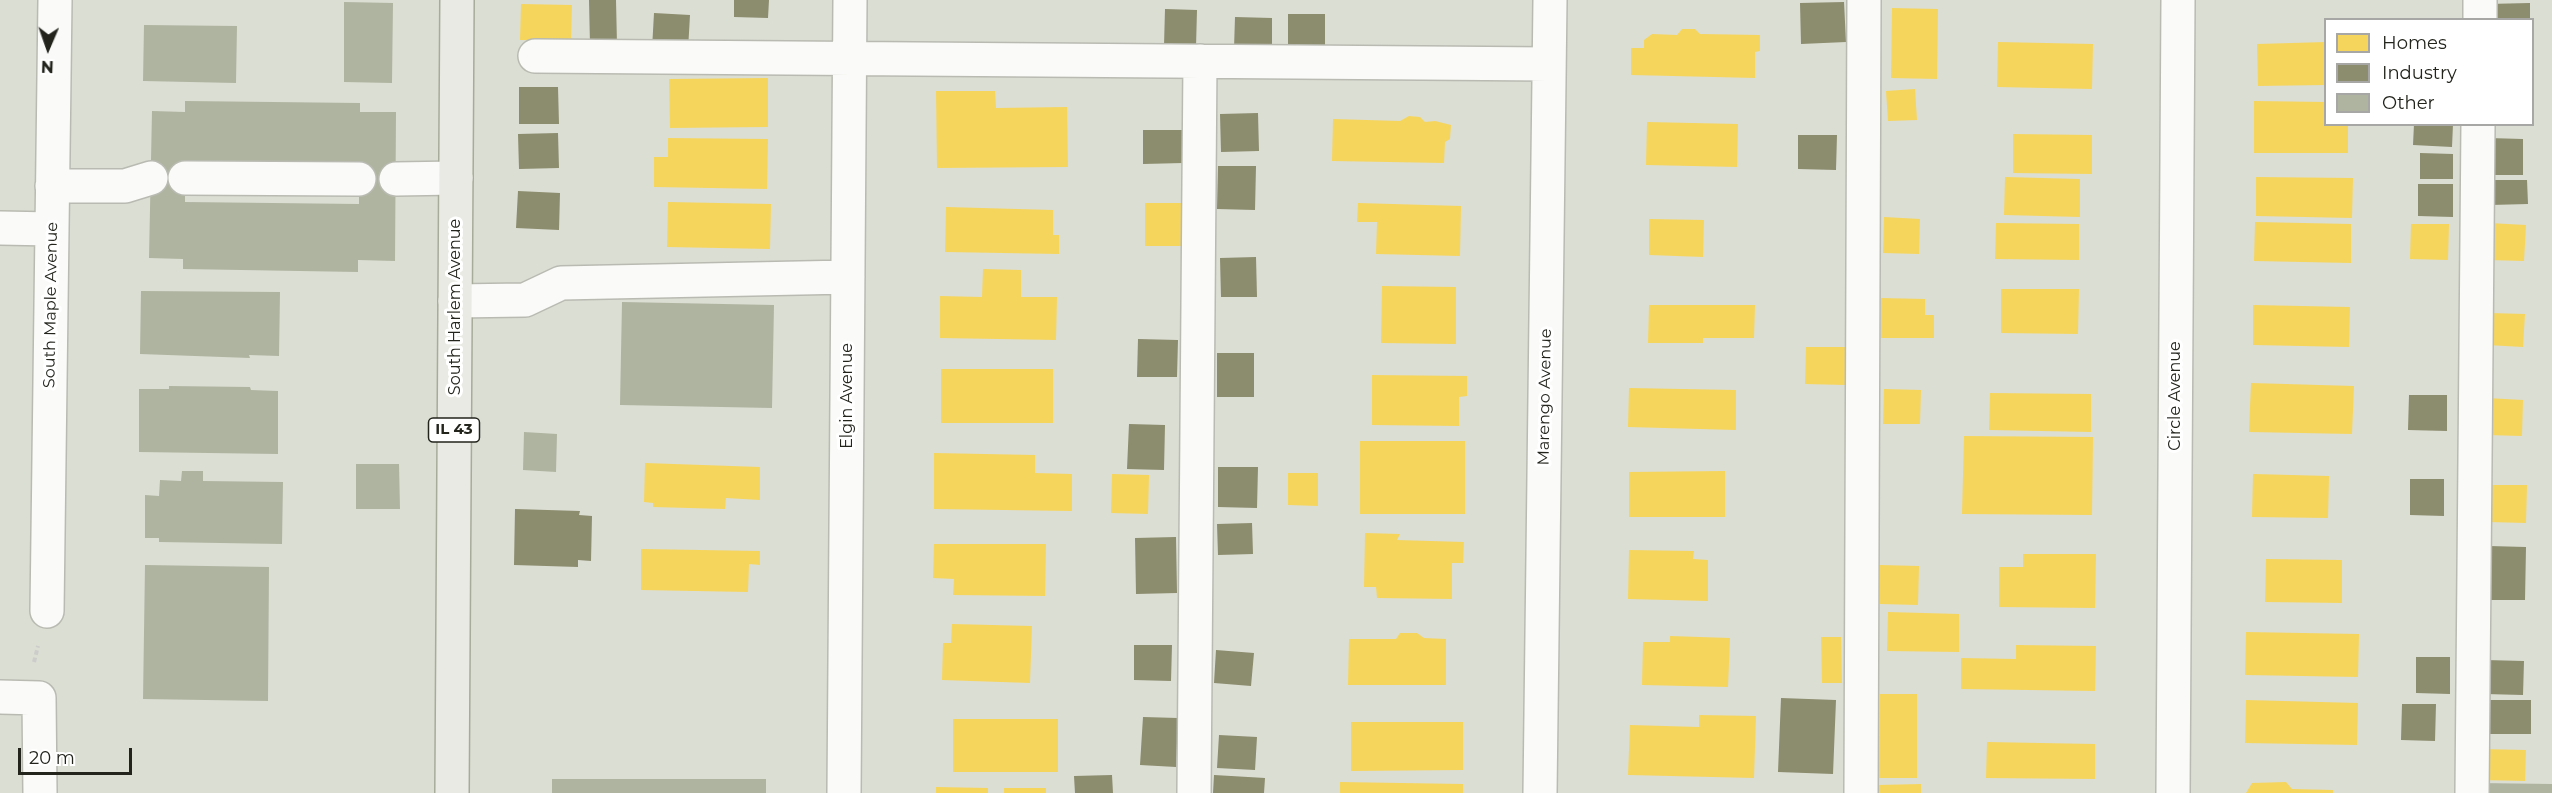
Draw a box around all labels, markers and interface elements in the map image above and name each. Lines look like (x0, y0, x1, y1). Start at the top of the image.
north arrow (18, 18, 78, 78)
legend (2324, 18, 2534, 126)
text: Homes (2382, 32, 2447, 54)
text: N (41, 57, 54, 76)
text: Industry (2382, 62, 2457, 84)
text: Other (2382, 92, 2435, 114)
street label: South Harlem Avenue (445, 219, 465, 395)
street label: South Maple Avenue (40, 222, 62, 388)
street label: Marengo Avenue (1534, 328, 1556, 466)
street label: Circle Avenue (2165, 341, 2185, 451)
street label: Elgin Avenue (837, 343, 857, 449)
road number: IL 43 (428, 418, 480, 442)
scale bar (21, 736, 135, 774)
text: 20 m (29, 747, 75, 769)

